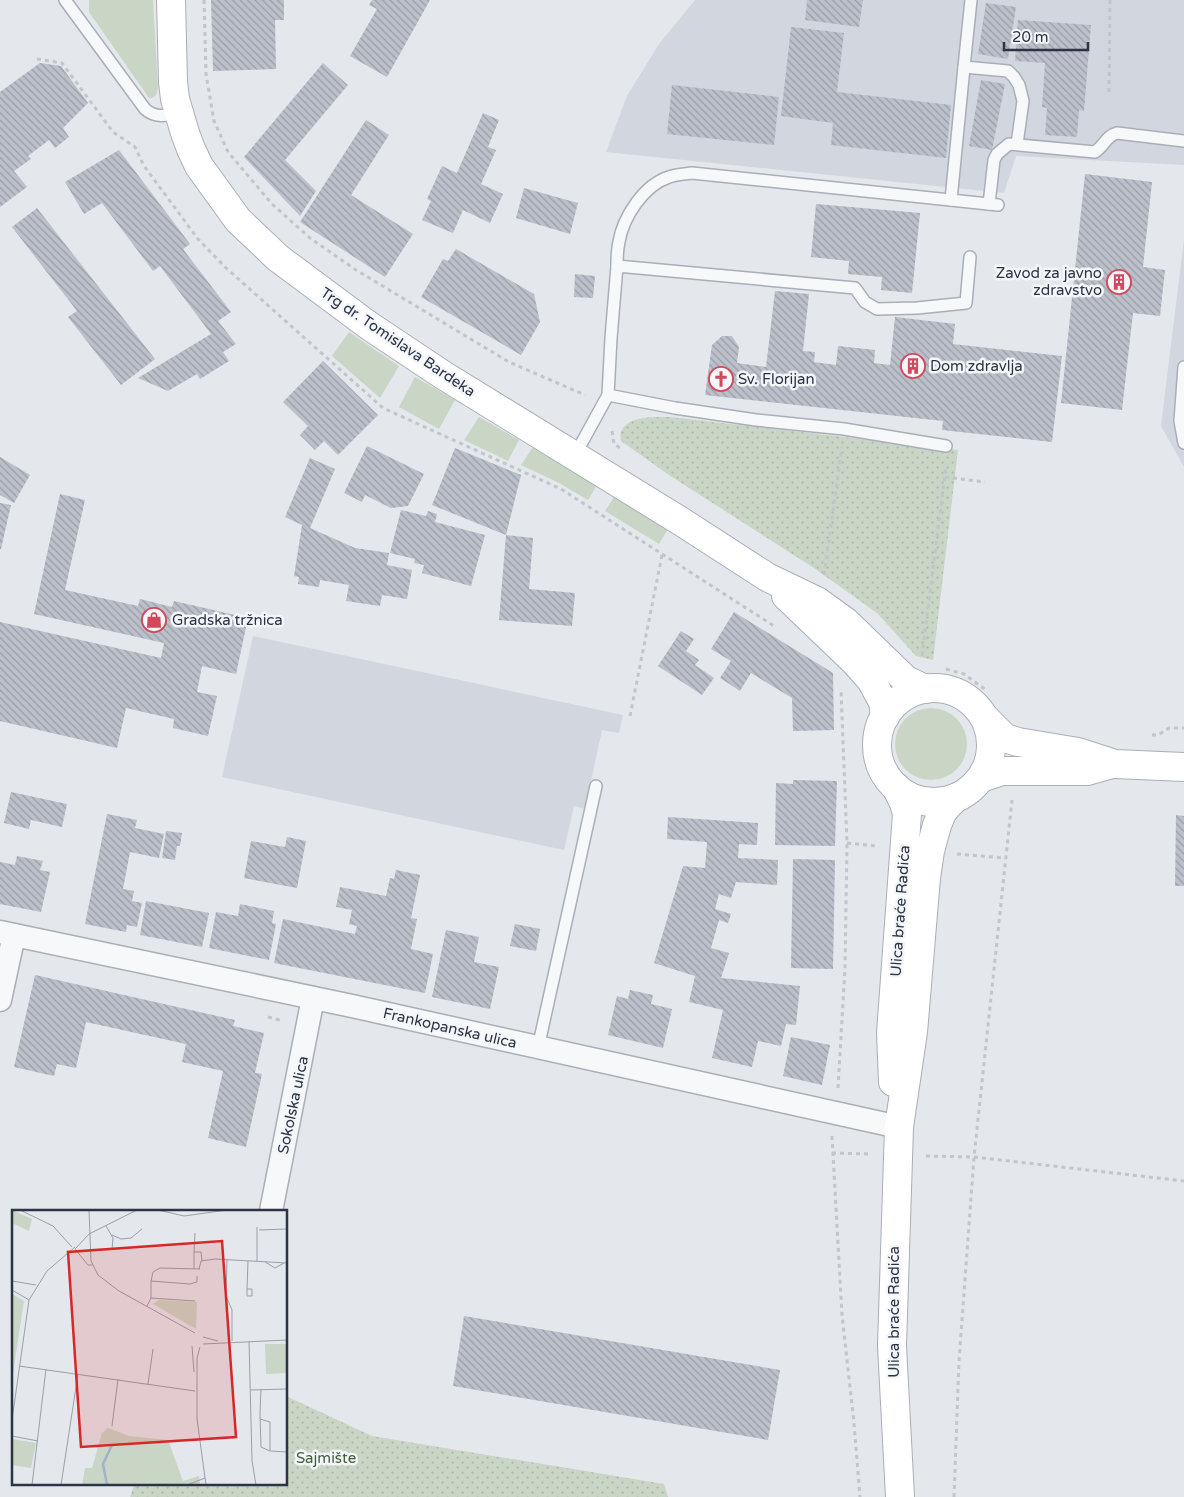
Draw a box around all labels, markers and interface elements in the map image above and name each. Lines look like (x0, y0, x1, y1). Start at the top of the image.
scale bar (1004, 20, 1088, 52)
text: 20 m (1012, 28, 1049, 46)
place label: Zavod za javno zdravstvo (996, 264, 1102, 299)
building icon: Zavod za javno zdravstvo (1106, 269, 1132, 295)
street label: Trg dr. Tomislava Bardeka (317, 283, 479, 401)
building icon: Dom zdravlja (900, 353, 926, 379)
place label: Dom zdravlja (930, 357, 1023, 375)
church icon: Sv. Florijan (708, 366, 734, 392)
place label: Sv. Florijan (738, 370, 815, 388)
shop icon: Gradska tržnica (141, 607, 167, 633)
place label: Gradska tržnica (172, 611, 283, 629)
street label: Ulica braće Radića (886, 845, 914, 977)
street label: Frankopanska ulica (381, 1004, 519, 1052)
street label: Sokolska ulica (274, 1054, 312, 1156)
inset map (12, 1210, 288, 1484)
street label: Ulica braće Radića (885, 1246, 903, 1378)
park label: Sajmište (296, 1449, 356, 1467)

